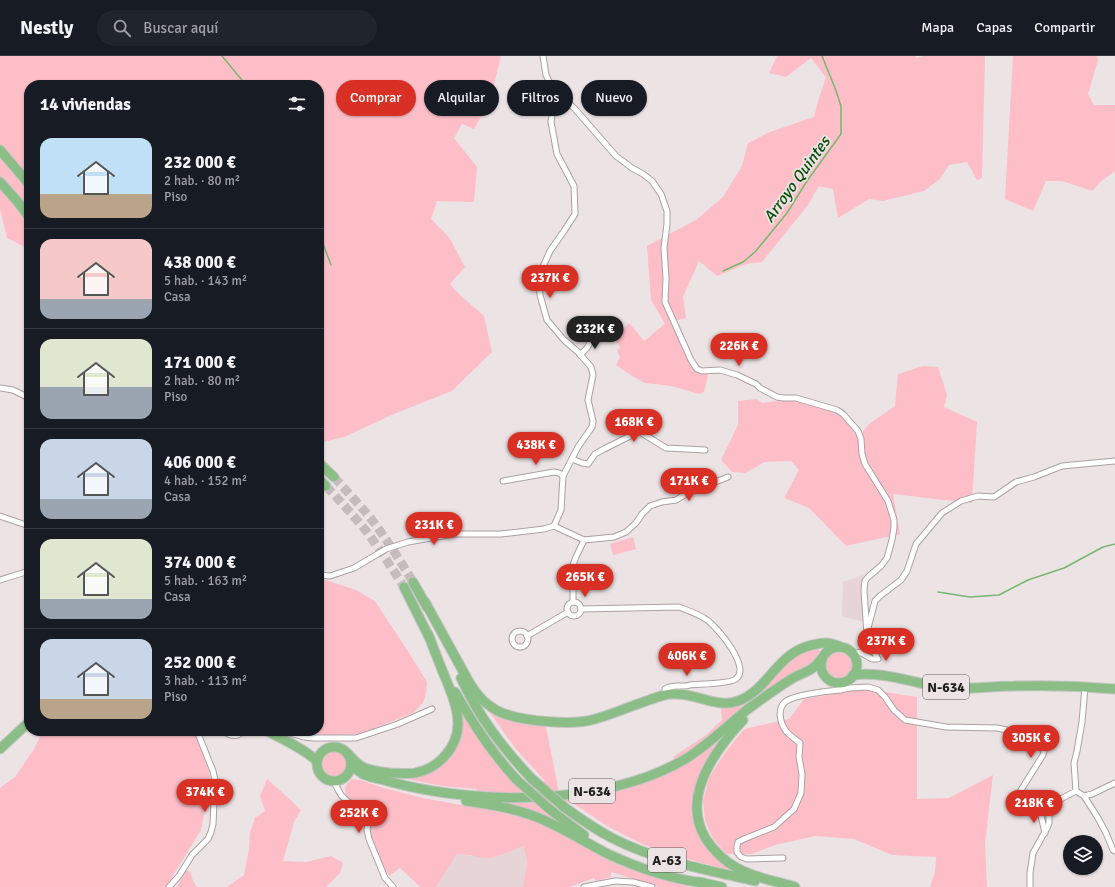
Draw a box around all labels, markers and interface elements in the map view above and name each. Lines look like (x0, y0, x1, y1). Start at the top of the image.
search box (97, 10, 377, 46)
text: Nestly (20, 16, 73, 40)
icon: search (111, 17, 133, 39)
text: Buscar aquí (143, 19, 218, 37)
text: Mapa (921, 19, 954, 36)
text: Capas (976, 19, 1012, 36)
text: Compartir (1034, 19, 1095, 36)
chip: Comprar (336, 80, 416, 116)
chip: Alquilar (424, 80, 499, 116)
chip: Filtros (507, 80, 573, 116)
chip: Nuevo (581, 80, 647, 116)
icon: filters (286, 93, 308, 115)
text: 14 viviendas (40, 94, 131, 115)
water label: Arroyo Quintes (759, 131, 836, 226)
text: 232 000 € (164, 152, 236, 173)
icon: home (72, 154, 120, 202)
text: 2 hab. · 80 m² (164, 173, 240, 189)
text: Piso (164, 189, 187, 205)
text: 438 000 € (164, 252, 236, 273)
icon: home (72, 255, 120, 303)
pin: 237K € (517, 265, 583, 299)
text: 237K € (530, 270, 570, 286)
text: 5 hab. · 143 m² (164, 273, 247, 289)
text: Casa (164, 289, 191, 305)
pin: 232K € (562, 316, 628, 350)
text: 232K € (575, 321, 615, 337)
pin: 226K € (706, 333, 772, 367)
text: 226K € (719, 338, 759, 354)
text: 171 000 € (164, 352, 236, 373)
icon: home (72, 355, 120, 403)
text: 2 hab. · 80 m² (164, 373, 240, 389)
text: Piso (164, 389, 187, 405)
pin: 168K € (601, 409, 667, 443)
text: 168K € (614, 414, 654, 430)
pin: 438K € (503, 432, 569, 466)
text: 438K € (516, 437, 556, 453)
text: 406 000 € (164, 452, 236, 473)
icon: home (72, 455, 120, 503)
pin: 171K € (656, 468, 722, 502)
text: 4 hab. · 152 m² (164, 473, 247, 489)
text: 171K € (669, 473, 709, 489)
text: Casa (164, 489, 191, 505)
pin: 231K € (401, 512, 467, 546)
text: 231K € (414, 517, 454, 533)
text: 374 000 € (164, 552, 236, 573)
icon: home (72, 555, 120, 603)
pin: 265K € (552, 564, 618, 598)
text: 265K € (565, 569, 605, 585)
text: 5 hab. · 163 m² (164, 573, 247, 589)
text: Casa (164, 589, 191, 605)
pin: 237K € (853, 628, 919, 662)
text: 237K € (866, 633, 906, 649)
pin: 406K € (654, 643, 720, 677)
text: 406K € (667, 648, 707, 664)
text: 252 000 € (164, 652, 236, 673)
icon: home (72, 655, 120, 703)
text: 3 hab. · 113 m² (164, 673, 247, 689)
road number: N-634 (923, 675, 969, 699)
text: Piso (164, 689, 187, 705)
pin: 305K € (998, 725, 1064, 759)
text: 305K € (1011, 730, 1051, 746)
pin: 374K € (172, 779, 238, 813)
road number: N-634 (569, 779, 615, 803)
text: 374K € (185, 784, 225, 800)
pin: 218K € (1001, 790, 1067, 824)
text: 218K € (1014, 795, 1054, 811)
pin: 252K € (326, 800, 392, 834)
text: 252K € (339, 805, 379, 821)
map controls (1063, 835, 1103, 875)
button: layers (1063, 835, 1103, 875)
road number: A-63 (648, 848, 686, 872)

